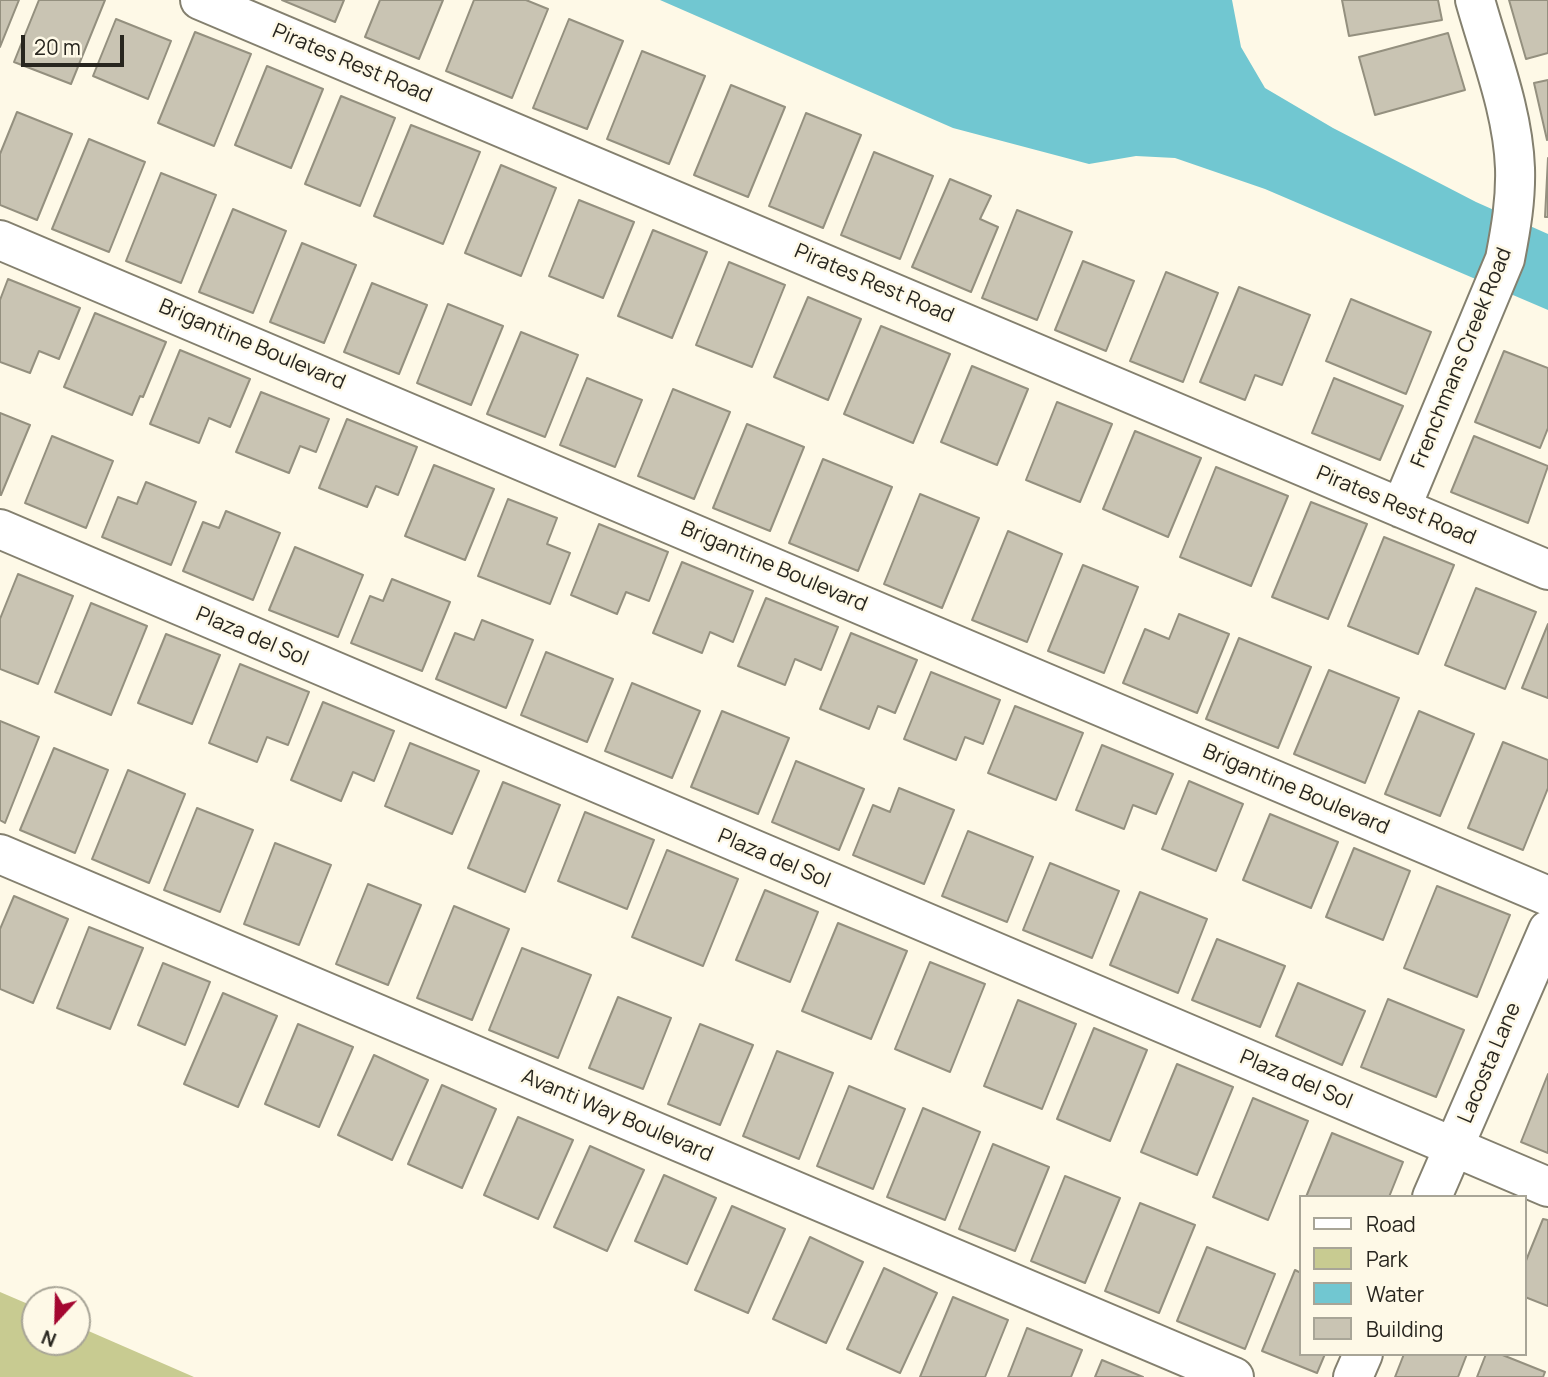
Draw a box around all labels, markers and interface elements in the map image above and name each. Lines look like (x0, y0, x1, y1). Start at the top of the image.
street label: Pirates Rest Road (268, 19, 436, 109)
scale bar (24, 21, 128, 65)
text: 20 m (34, 33, 81, 61)
street label: Pirates Rest Road (790, 239, 958, 329)
street label: Frenchmans Creek Road (1406, 244, 1518, 472)
street label: Brigantine Boulevard (155, 294, 349, 396)
street label: Pirates Rest Road (1312, 461, 1480, 551)
street label: Brigantine Boulevard (677, 516, 871, 618)
street label: Plaza del Sol (192, 602, 312, 672)
street label: Brigantine Boulevard (1199, 739, 1393, 841)
street label: Plaza del Sol (714, 824, 834, 894)
street label: Lacosta Lane (1453, 999, 1527, 1127)
street label: Plaza del Sol (1236, 1045, 1356, 1115)
street label: Avanti Way Boulevard (518, 1064, 716, 1168)
legend (1300, 1195, 1527, 1356)
text: Road (1366, 1210, 1416, 1238)
text: Park (1366, 1245, 1408, 1273)
text: Water (1366, 1280, 1424, 1308)
north arrow (21, 1286, 91, 1356)
text: Building (1366, 1315, 1443, 1343)
text: N (38, 1324, 60, 1353)

